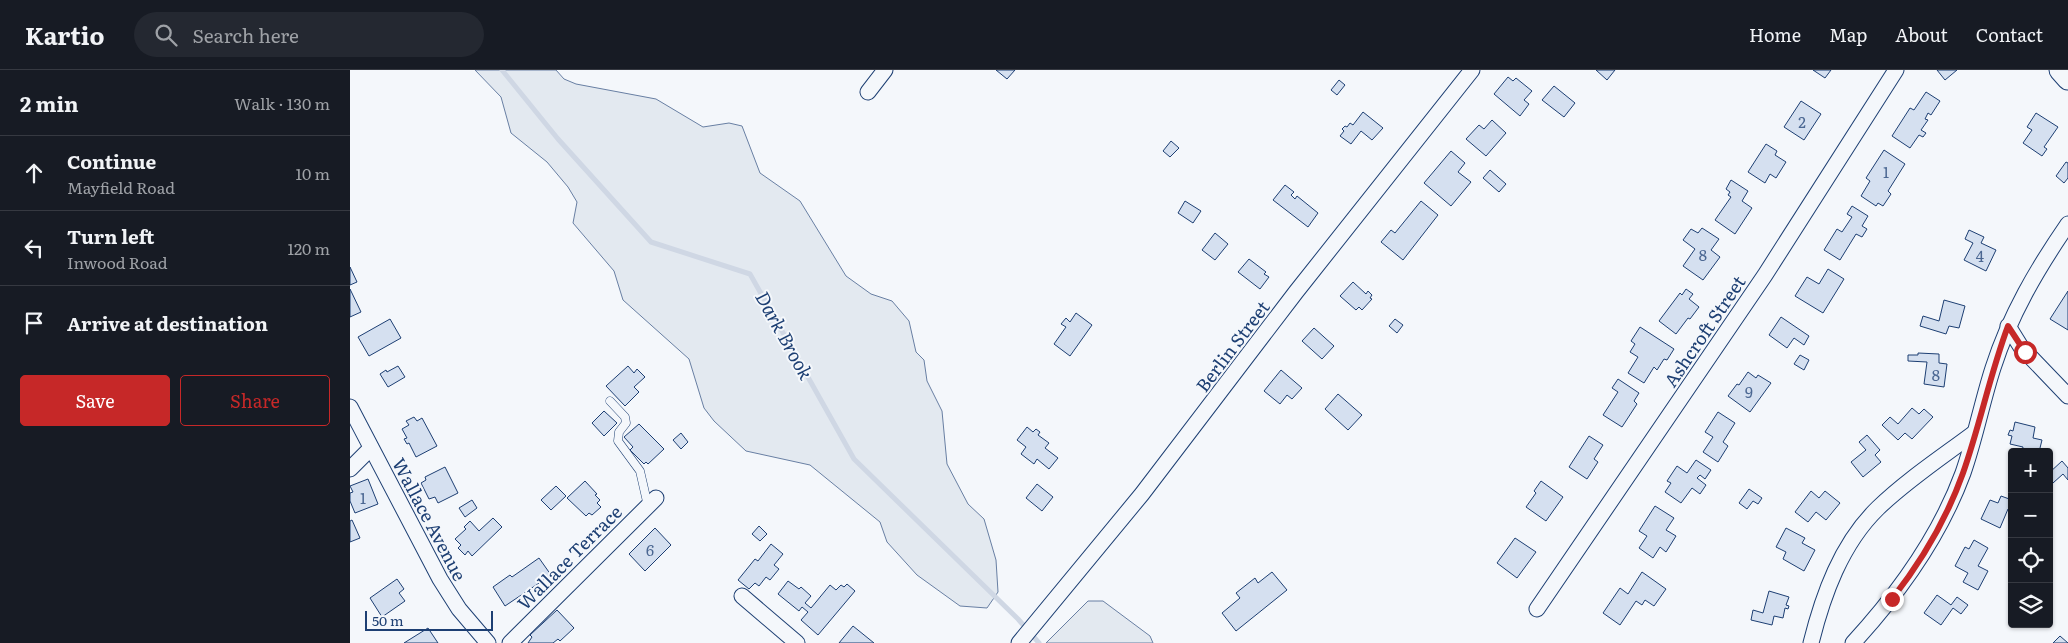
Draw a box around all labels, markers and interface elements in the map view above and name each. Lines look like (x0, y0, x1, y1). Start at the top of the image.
search box (134, 12, 484, 57)
text: Kartio (25, 17, 104, 52)
icon: search (152, 21, 180, 49)
text: Search here (192, 21, 299, 49)
text: Home (1749, 21, 1801, 48)
text: Map (1829, 21, 1867, 48)
text: About (1895, 21, 1948, 48)
text: Contact (1976, 21, 2043, 48)
text: 2 min (20, 87, 79, 118)
text: Walk · 130 m (234, 91, 330, 115)
house number: 2 (1798, 110, 1806, 133)
text: Continue (67, 147, 156, 175)
icon: ahead (20, 159, 48, 187)
house number: 1 (1883, 160, 1889, 183)
text: 10 m (296, 161, 330, 185)
text: Mayfield Road (67, 175, 175, 199)
text: Turn left (67, 222, 154, 250)
icon: left (20, 234, 48, 262)
text: 120 m (287, 236, 330, 260)
house number: 8 (1699, 243, 1707, 266)
house number: 4 (1976, 244, 1984, 267)
text: Inwood Road (67, 250, 168, 274)
street label: Ashcroft Street (1657, 269, 1752, 392)
water label: Dark Brook (749, 286, 821, 385)
street label: Berlin Street (1189, 294, 1276, 397)
icon: arrive (20, 309, 48, 337)
text: Arrive at destination (67, 309, 268, 337)
route start (2014, 341, 2037, 364)
house number: 8 (1932, 363, 1940, 386)
button: Save (20, 375, 170, 426)
button: Share (180, 375, 330, 426)
house number: 9 (1745, 380, 1753, 403)
map controls (2008, 448, 2053, 628)
button: + (2008, 448, 2053, 493)
street label: Wallace Avenue (386, 453, 474, 585)
house number: 1 (360, 486, 366, 509)
button: − (2008, 493, 2053, 538)
street label: Wallace Terrace (510, 498, 628, 616)
house number: 6 (646, 538, 654, 561)
button: locate (2008, 538, 2053, 583)
button: layers (2008, 583, 2053, 628)
route end (1881, 588, 1904, 611)
scale bar (365, 608, 492, 631)
text: 50 m (372, 610, 404, 630)

